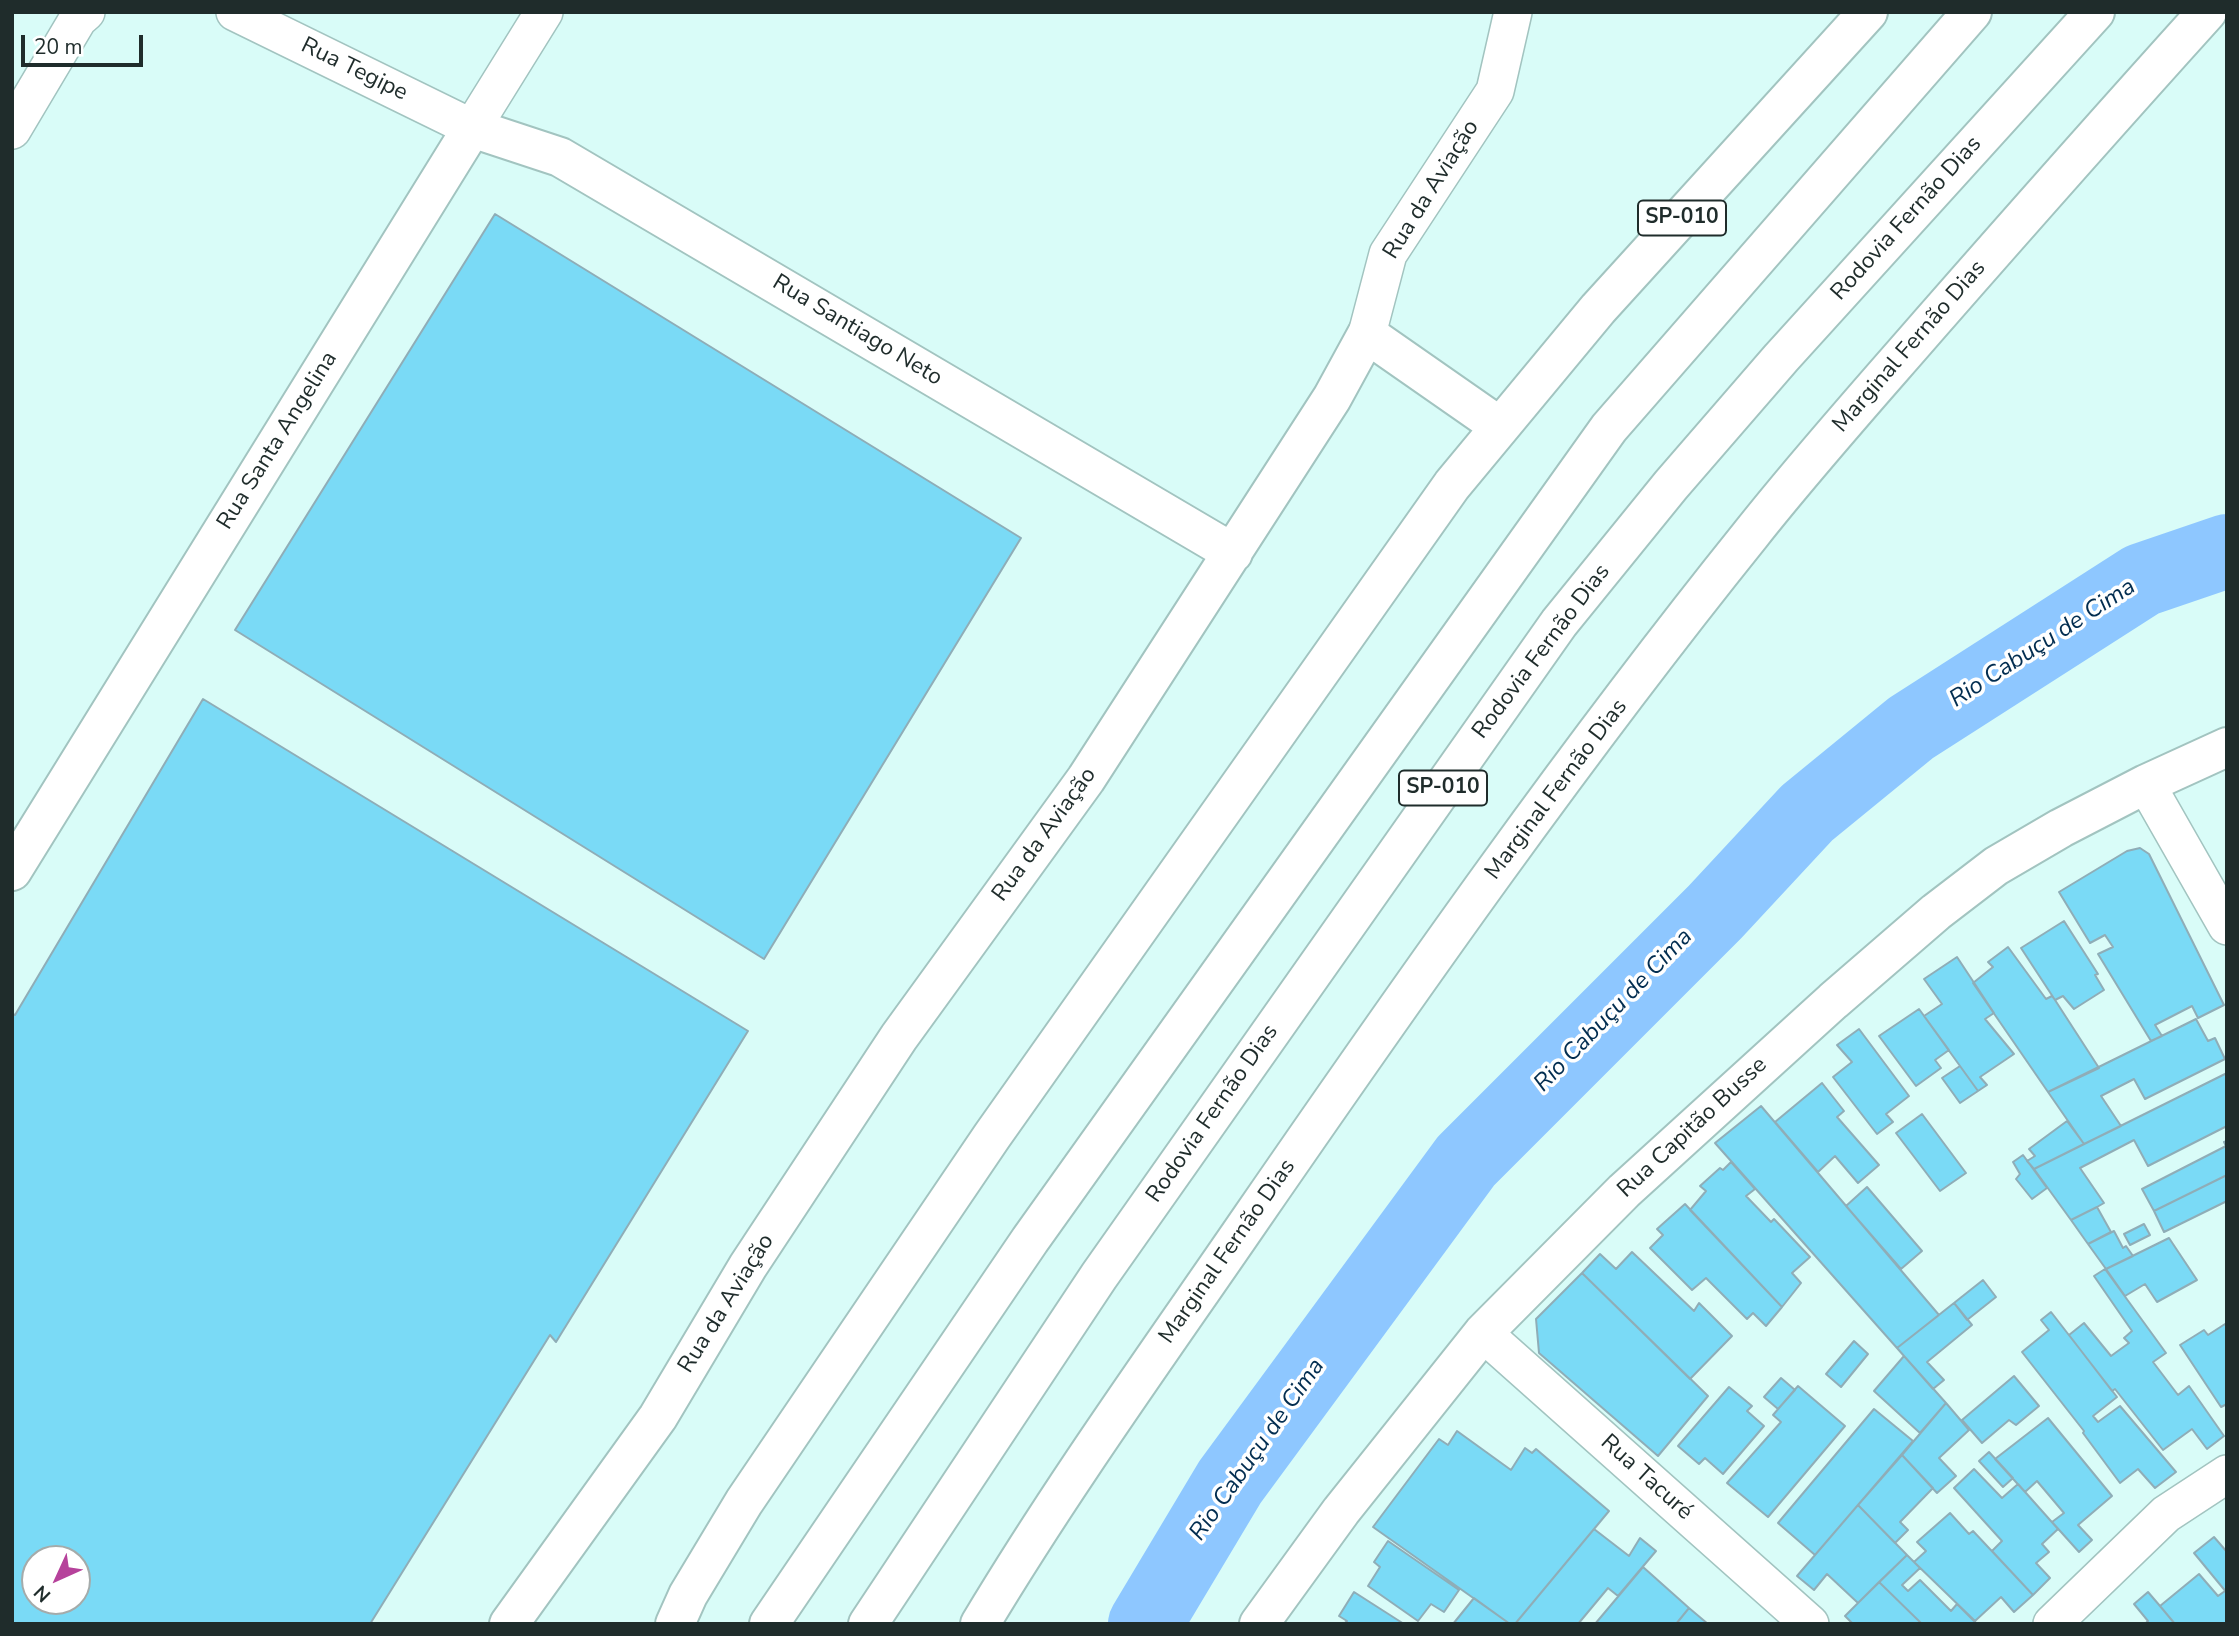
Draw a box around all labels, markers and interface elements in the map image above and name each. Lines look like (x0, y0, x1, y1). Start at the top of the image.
scale bar (24, 21, 147, 65)
street label: Rua Tegipe (296, 32, 412, 108)
text: 20 m (34, 33, 83, 61)
street label: Rua da Aviação (1378, 115, 1486, 265)
street label: Rodovia Fernão Dias (1826, 131, 1988, 307)
road number: SP-010 (1638, 200, 1726, 235)
street label: Marginal Fernão Dias (1828, 255, 1992, 439)
street label: Rua Santiago Neto (767, 269, 947, 393)
street label: Rua Santa Angelina (212, 347, 344, 535)
street label: Rodovia Fernão Dias (1467, 559, 1617, 745)
water label: Rio Cabuçu de Cima (1945, 573, 2141, 715)
street label: Marginal Fernão Dias (1480, 694, 1634, 886)
street label: Rua da Aviação (987, 763, 1103, 907)
road number: SP-010 (1399, 770, 1487, 806)
water label: Rio Cabuçu de Cima (1529, 923, 1699, 1099)
street label: Rodovia Fernão Dias (1141, 1019, 1285, 1209)
street label: Rua Capitão Busse (1613, 1052, 1773, 1204)
street label: Marginal Fernão Dias (1154, 1154, 1302, 1350)
street label: Rua da Aviação (673, 1229, 781, 1379)
water label: Rio Cabuçu de Cima (1184, 1353, 1332, 1547)
street label: Rua Tacuré (1594, 1429, 1698, 1527)
north arrow (21, 1545, 91, 1615)
text: N (28, 1579, 57, 1608)

